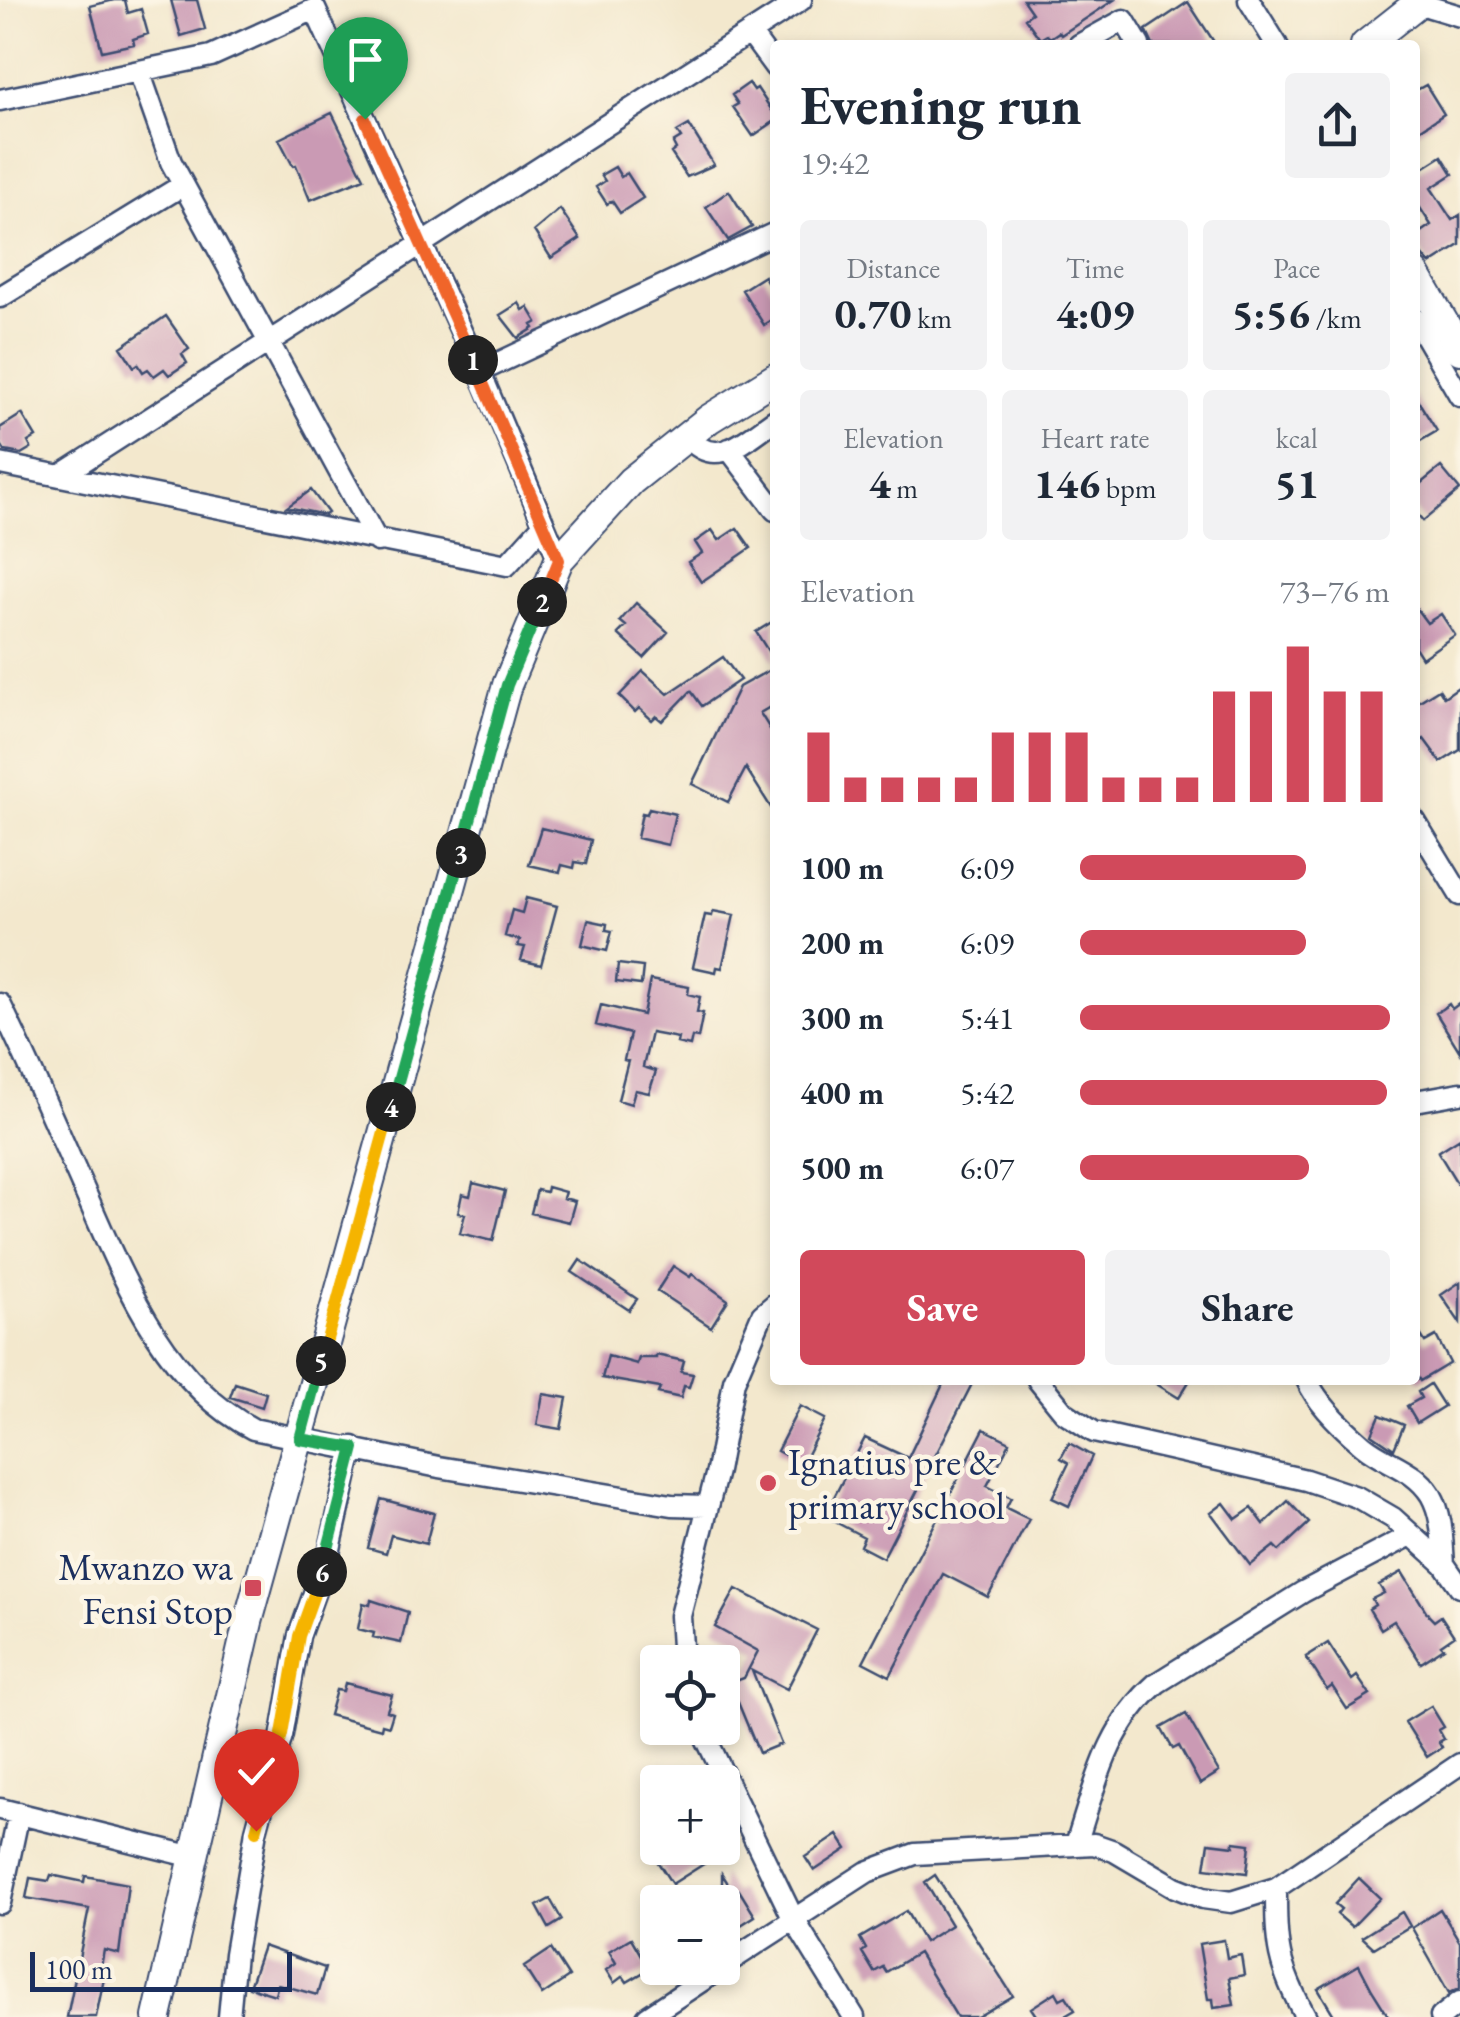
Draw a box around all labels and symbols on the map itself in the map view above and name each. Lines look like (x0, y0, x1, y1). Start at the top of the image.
pin (323, 17, 408, 120)
pin: 1 (448, 335, 498, 385)
pin: 2 (517, 577, 567, 627)
pin: 3 (436, 828, 486, 878)
pin: 4 (366, 1082, 416, 1132)
pin: 5 (296, 1336, 346, 1386)
place label: Ignatius pre & primary school (788, 1437, 1005, 1530)
marker: Ignatius pre & primary school (757, 1472, 779, 1494)
place label: Mwanzo wa Fensi Stop (58, 1542, 234, 1635)
pin: 6 (297, 1547, 347, 1597)
marker: Mwanzo wa Fensi Stop (242, 1577, 264, 1599)
pin (214, 1729, 299, 1832)
scale bar (30, 1947, 292, 1992)

